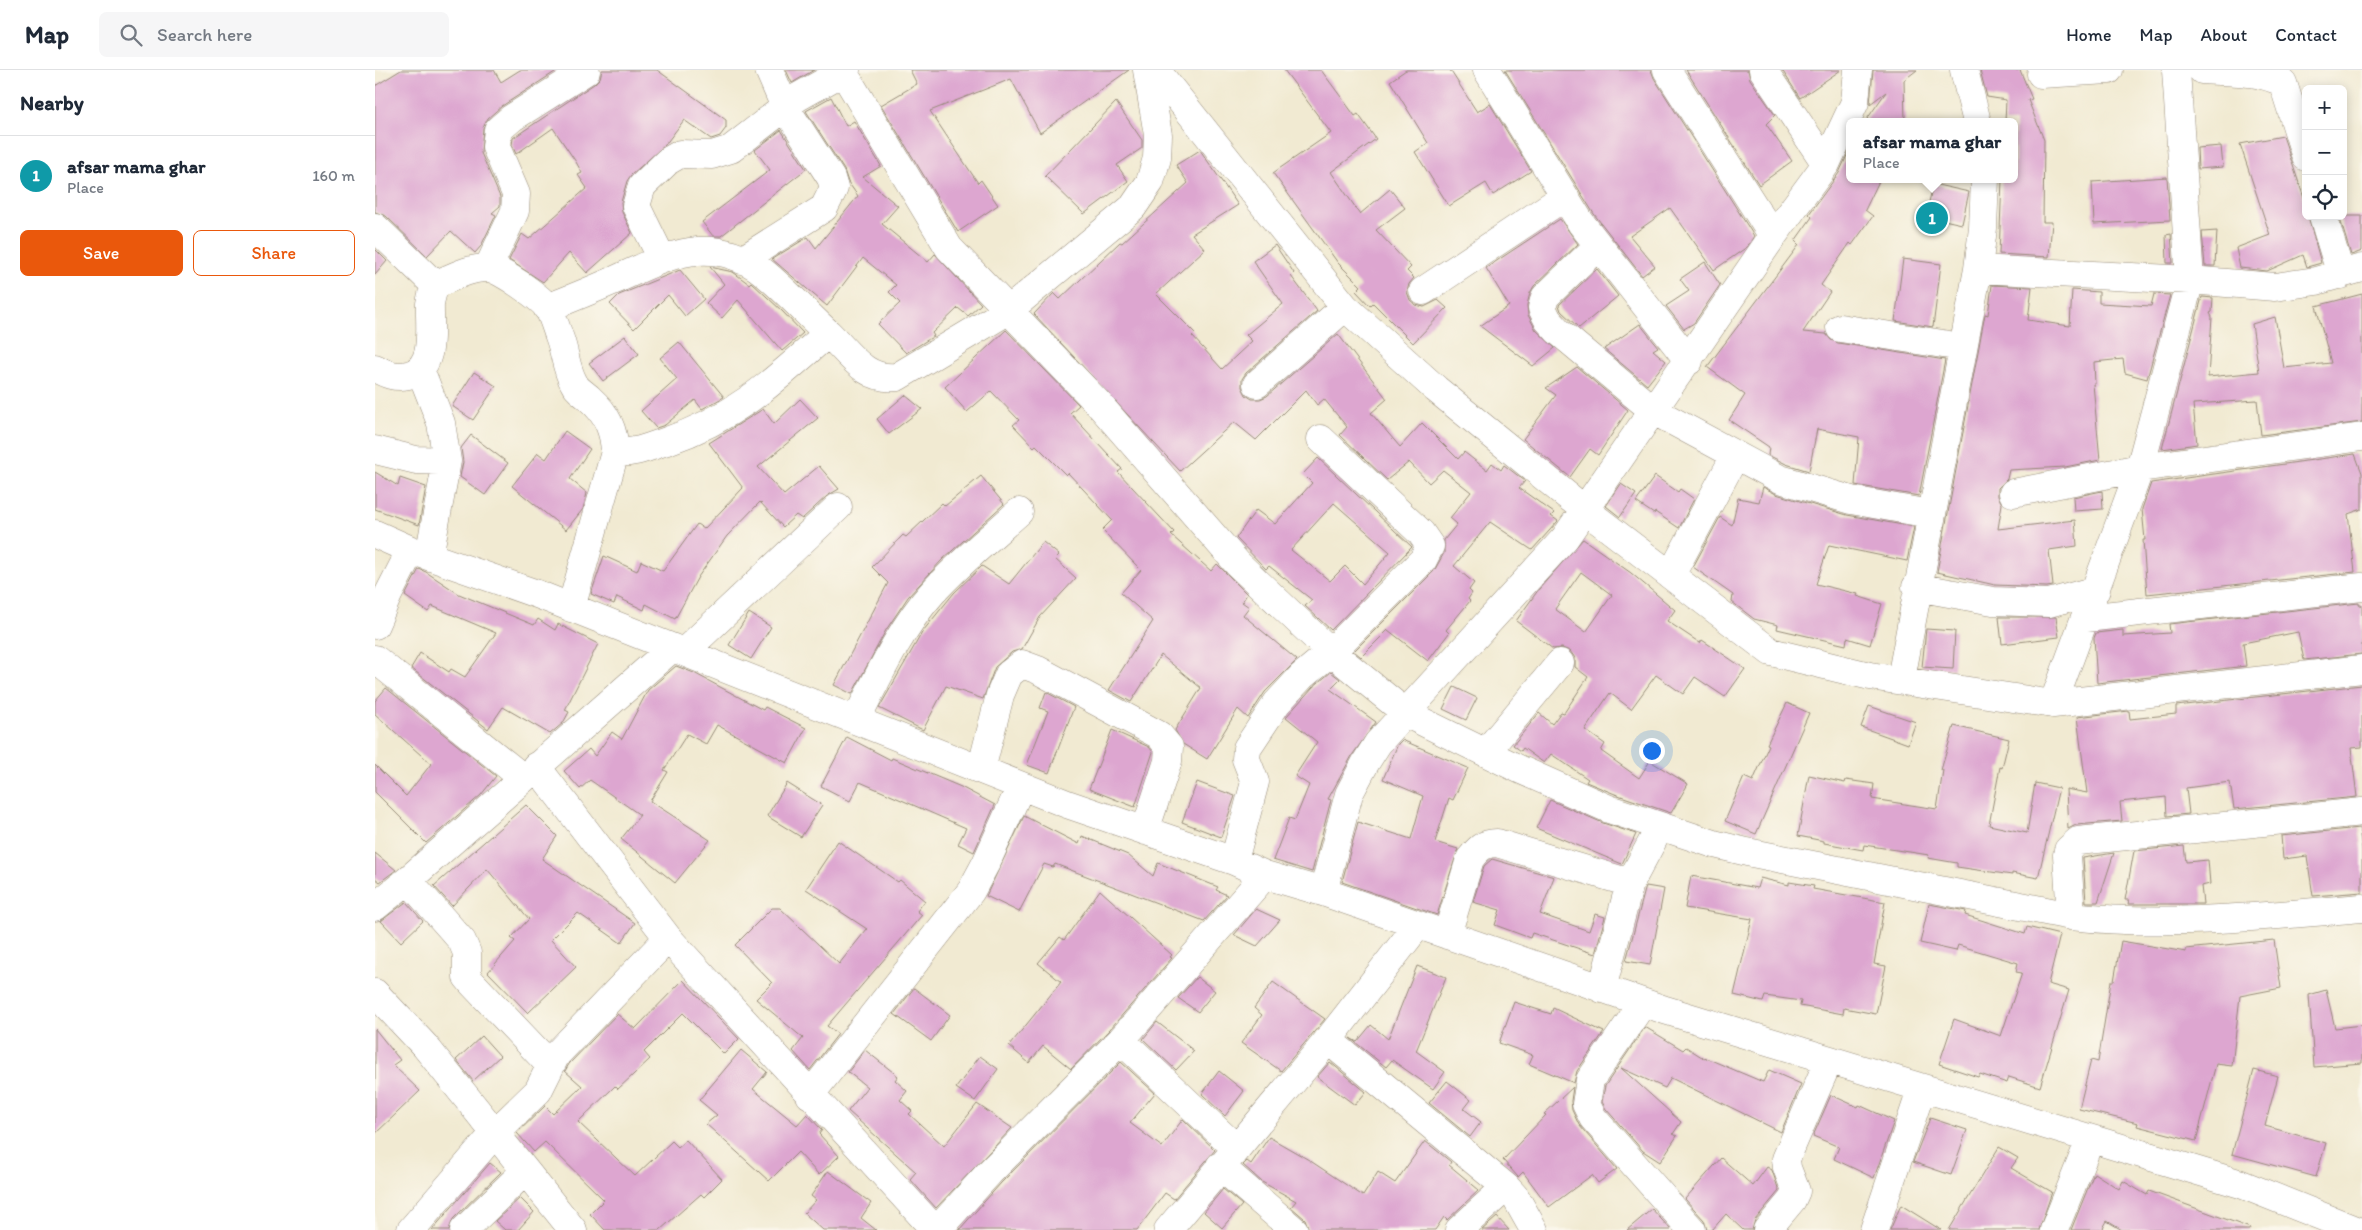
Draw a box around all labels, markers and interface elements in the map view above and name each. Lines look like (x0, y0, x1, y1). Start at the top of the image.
search box (99, 12, 449, 57)
text: Map (25, 20, 69, 49)
icon: search (117, 21, 145, 49)
text: Search here (157, 23, 252, 46)
text: Home (2066, 24, 2112, 46)
text: Map (2140, 24, 2173, 46)
text: About (2201, 24, 2247, 46)
text: Contact (2275, 24, 2337, 46)
map controls (2302, 85, 2347, 220)
button: + (2302, 85, 2347, 130)
text: Nearby (20, 90, 84, 115)
popup (1846, 118, 2018, 183)
text: afsar mama ghar (1863, 130, 2001, 153)
button: − (2302, 130, 2347, 175)
text: Place (1863, 153, 1900, 172)
text: afsar mama ghar (67, 155, 205, 178)
text: 1 (32, 166, 40, 185)
text: 160 m (312, 166, 355, 185)
button: locate (2302, 175, 2347, 220)
text: Place (67, 178, 104, 197)
pin: 1 (1916, 199, 1948, 237)
button: Save (20, 230, 183, 276)
button: Share (193, 230, 355, 276)
your location (1639, 738, 1665, 764)

